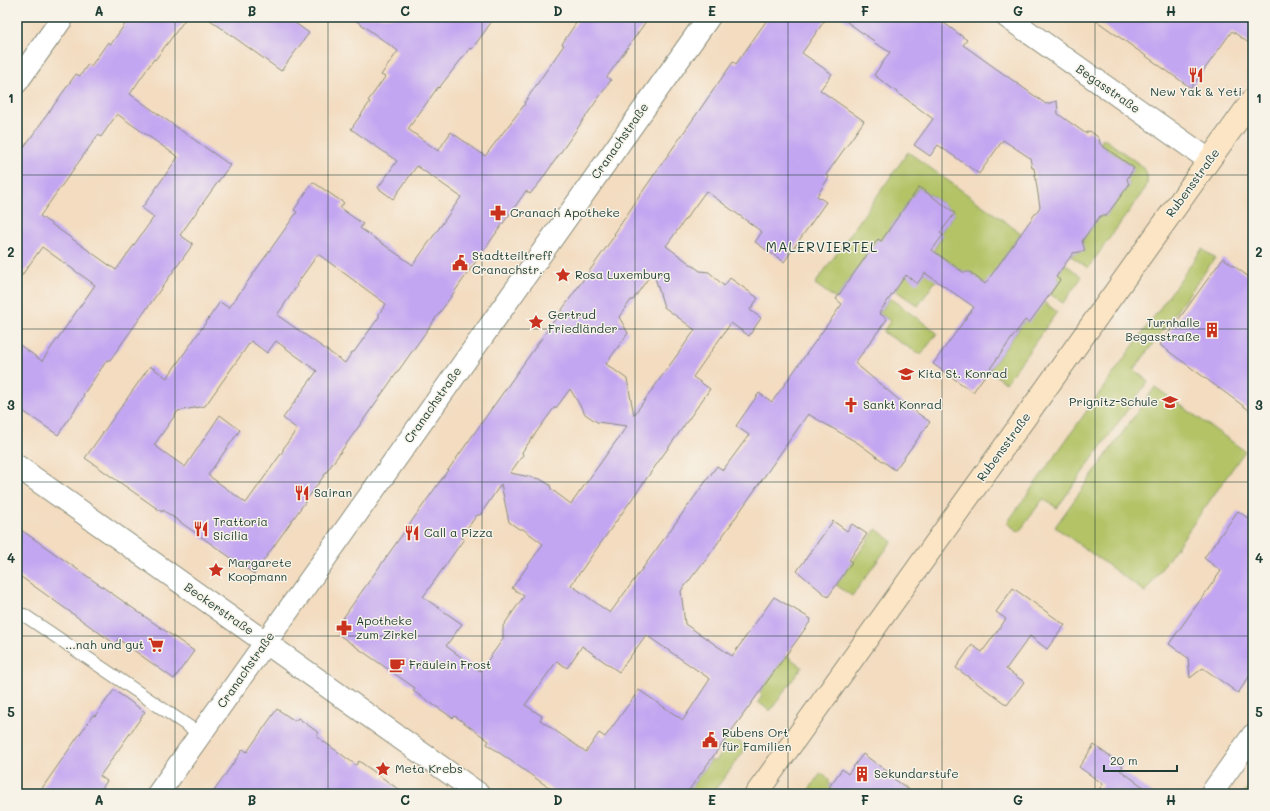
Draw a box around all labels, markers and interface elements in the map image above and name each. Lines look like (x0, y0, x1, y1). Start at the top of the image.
text: A (94, 2, 104, 19)
text: B (248, 2, 257, 19)
text: C (400, 2, 410, 19)
text: D (553, 2, 563, 19)
text: E (708, 2, 716, 19)
text: F (861, 2, 869, 19)
text: G (1013, 2, 1023, 19)
text: H (1166, 2, 1176, 19)
street label: Begasstraße (1073, 60, 1144, 116)
restaurant icon: New Yak & Yeti (1187, 66, 1205, 84)
place label: New Yak & Yeti (1150, 83, 1242, 99)
text: 1 (8, 89, 14, 106)
text: 1 (1256, 89, 1262, 106)
street label: Cranachstraße (587, 99, 651, 182)
street label: Rubensstraße (1162, 145, 1223, 220)
pharmacy icon: Cranach Apotheke (489, 204, 507, 222)
place label: Cranach Apotheke (510, 204, 620, 220)
district label: MALERVIERTEL (766, 237, 878, 256)
text: 2 (7, 243, 15, 260)
text: 2 (1255, 243, 1263, 260)
place label: Stadtteiltreff Cranachstr. (472, 247, 552, 277)
public building icon: Stadtteiltreff Cranachstr. (451, 254, 469, 272)
place icon: Rosa Luxemburg (554, 266, 572, 284)
place label: Rosa Luxemburg (575, 266, 670, 282)
place label: Gertrud Friedländer (548, 306, 618, 336)
place icon: Gertrud Friedländer (527, 313, 545, 331)
place label: Turnhalle Begasstraße (1125, 314, 1200, 344)
building icon: Turnhalle Begasstraße (1203, 321, 1221, 339)
street label: Cranachstraße (400, 363, 464, 446)
school or university icon: Kita St. Konrad (897, 365, 915, 383)
place label: Kita St. Konrad (918, 365, 1008, 381)
place label: Prignitz-Schule (1069, 393, 1158, 409)
school or university icon: Prignitz-Schule (1161, 393, 1179, 411)
text: 3 (7, 396, 15, 413)
church icon: Sankt Konrad (842, 396, 860, 414)
place label: Sankt Konrad (863, 396, 942, 412)
text: 3 (1255, 396, 1263, 413)
street label: Rubensstraße (973, 409, 1034, 484)
restaurant icon: Sairan (293, 484, 311, 502)
place label: Sairan (314, 484, 352, 500)
place label: Trattoria Sicilia (213, 513, 268, 543)
restaurant icon: Trattoria Sicilia (192, 520, 210, 538)
restaurant icon: Call a Pizza (403, 524, 421, 542)
place label: Call a Pizza (424, 524, 493, 540)
text: 4 (7, 549, 15, 566)
text: 4 (1255, 549, 1263, 566)
place label: Margarete Koopmann (228, 554, 292, 584)
place icon: Margarete Koopmann (207, 561, 225, 579)
street label: Beckerstraße (182, 578, 258, 638)
place label: Apotheke zum Zirkel (356, 612, 417, 642)
pharmacy icon: Apotheke zum Zirkel (335, 619, 353, 637)
street label: Cranachstraße (213, 628, 277, 711)
place label: ...nah und gut (65, 636, 144, 652)
supermarket icon: ...nah und gut (147, 636, 165, 654)
cafe icon: Fräulein Frost (388, 656, 406, 674)
place label: Fräulein Frost (409, 656, 491, 672)
text: 5 (7, 703, 15, 720)
text: 5 (1255, 703, 1263, 720)
place label: Rubens Ort für Familien (722, 724, 791, 754)
public building icon: Rubens Ort für Familien (701, 731, 719, 749)
scale bar (1104, 747, 1177, 773)
text: 20 m (1110, 752, 1138, 768)
place icon: Meta Krebs (374, 760, 392, 778)
place label: Meta Krebs (395, 760, 463, 776)
building icon: Sekundarstufe (853, 765, 871, 783)
place label: Sekundarstufe (874, 765, 959, 781)
text: A (94, 791, 104, 808)
text: B (248, 791, 257, 808)
text: C (400, 791, 410, 808)
text: D (553, 791, 563, 808)
text: E (708, 791, 716, 808)
text: F (861, 791, 869, 808)
text: G (1013, 791, 1023, 808)
text: H (1166, 791, 1176, 808)

